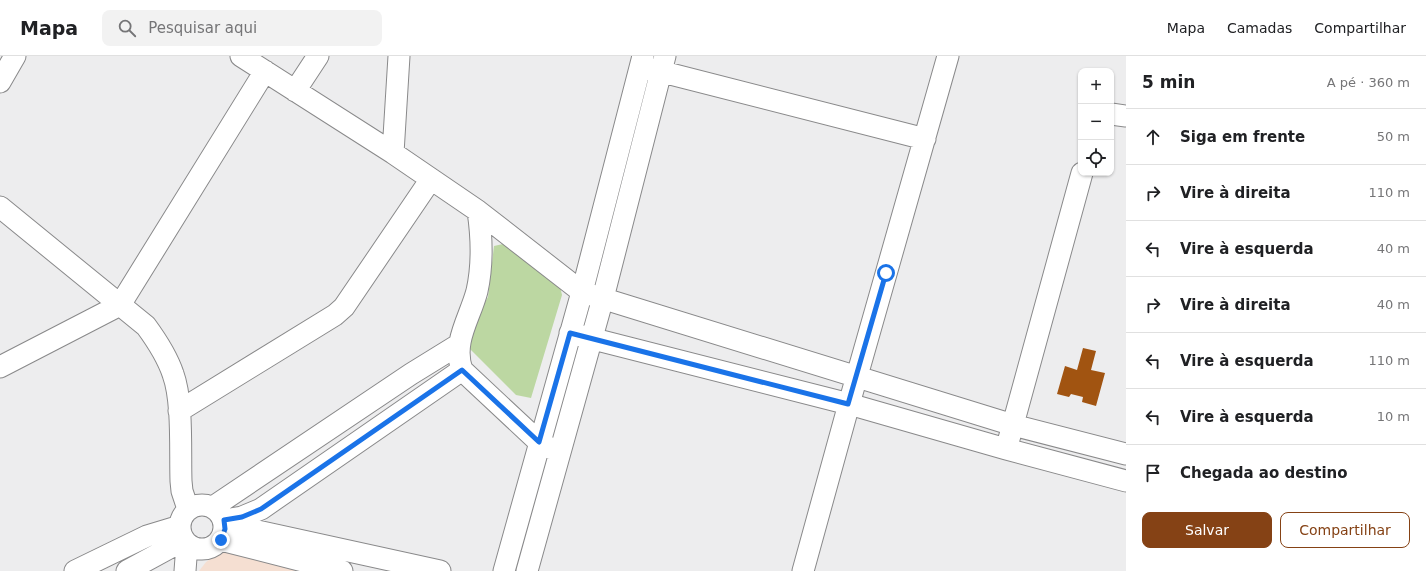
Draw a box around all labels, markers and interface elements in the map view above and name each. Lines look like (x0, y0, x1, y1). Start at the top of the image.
search box (102, 10, 382, 46)
text: Mapa (20, 17, 78, 39)
icon: search (116, 17, 138, 39)
text: Pesquisar aqui (148, 19, 257, 37)
text: Mapa (1167, 20, 1205, 36)
text: Camadas (1227, 20, 1292, 36)
text: Compartilhar (1314, 20, 1406, 36)
map controls (1078, 68, 1114, 176)
button: + (1078, 68, 1114, 104)
text: 5 min (1142, 72, 1195, 92)
text: A pé · 360 m (1327, 75, 1410, 90)
button: − (1078, 104, 1114, 140)
icon: ahead (1142, 126, 1164, 148)
text: Siga em frente (1180, 128, 1305, 146)
text: 50 m (1377, 129, 1410, 144)
button: locate (1078, 140, 1114, 176)
icon: right (1142, 182, 1164, 204)
text: Vire à direita (1180, 184, 1291, 202)
text: 110 m (1368, 185, 1410, 200)
icon: left (1142, 238, 1164, 260)
text: Vire à esquerda (1180, 240, 1314, 258)
text: 40 m (1377, 241, 1410, 256)
route start (877, 264, 895, 282)
icon: right (1142, 294, 1164, 316)
text: Vire à direita (1180, 296, 1291, 314)
text: 40 m (1377, 297, 1410, 312)
icon: left (1142, 350, 1164, 372)
text: Vire à esquerda (1180, 352, 1314, 370)
text: 110 m (1368, 353, 1410, 368)
icon: left (1142, 406, 1164, 428)
text: Vire à esquerda (1180, 408, 1314, 426)
text: 10 m (1377, 409, 1410, 424)
icon: arrive (1142, 462, 1164, 484)
text: Chegada ao destino (1180, 464, 1348, 482)
button: Salvar (1142, 512, 1272, 548)
button: Compartilhar (1280, 512, 1410, 548)
route end (212, 531, 230, 549)

